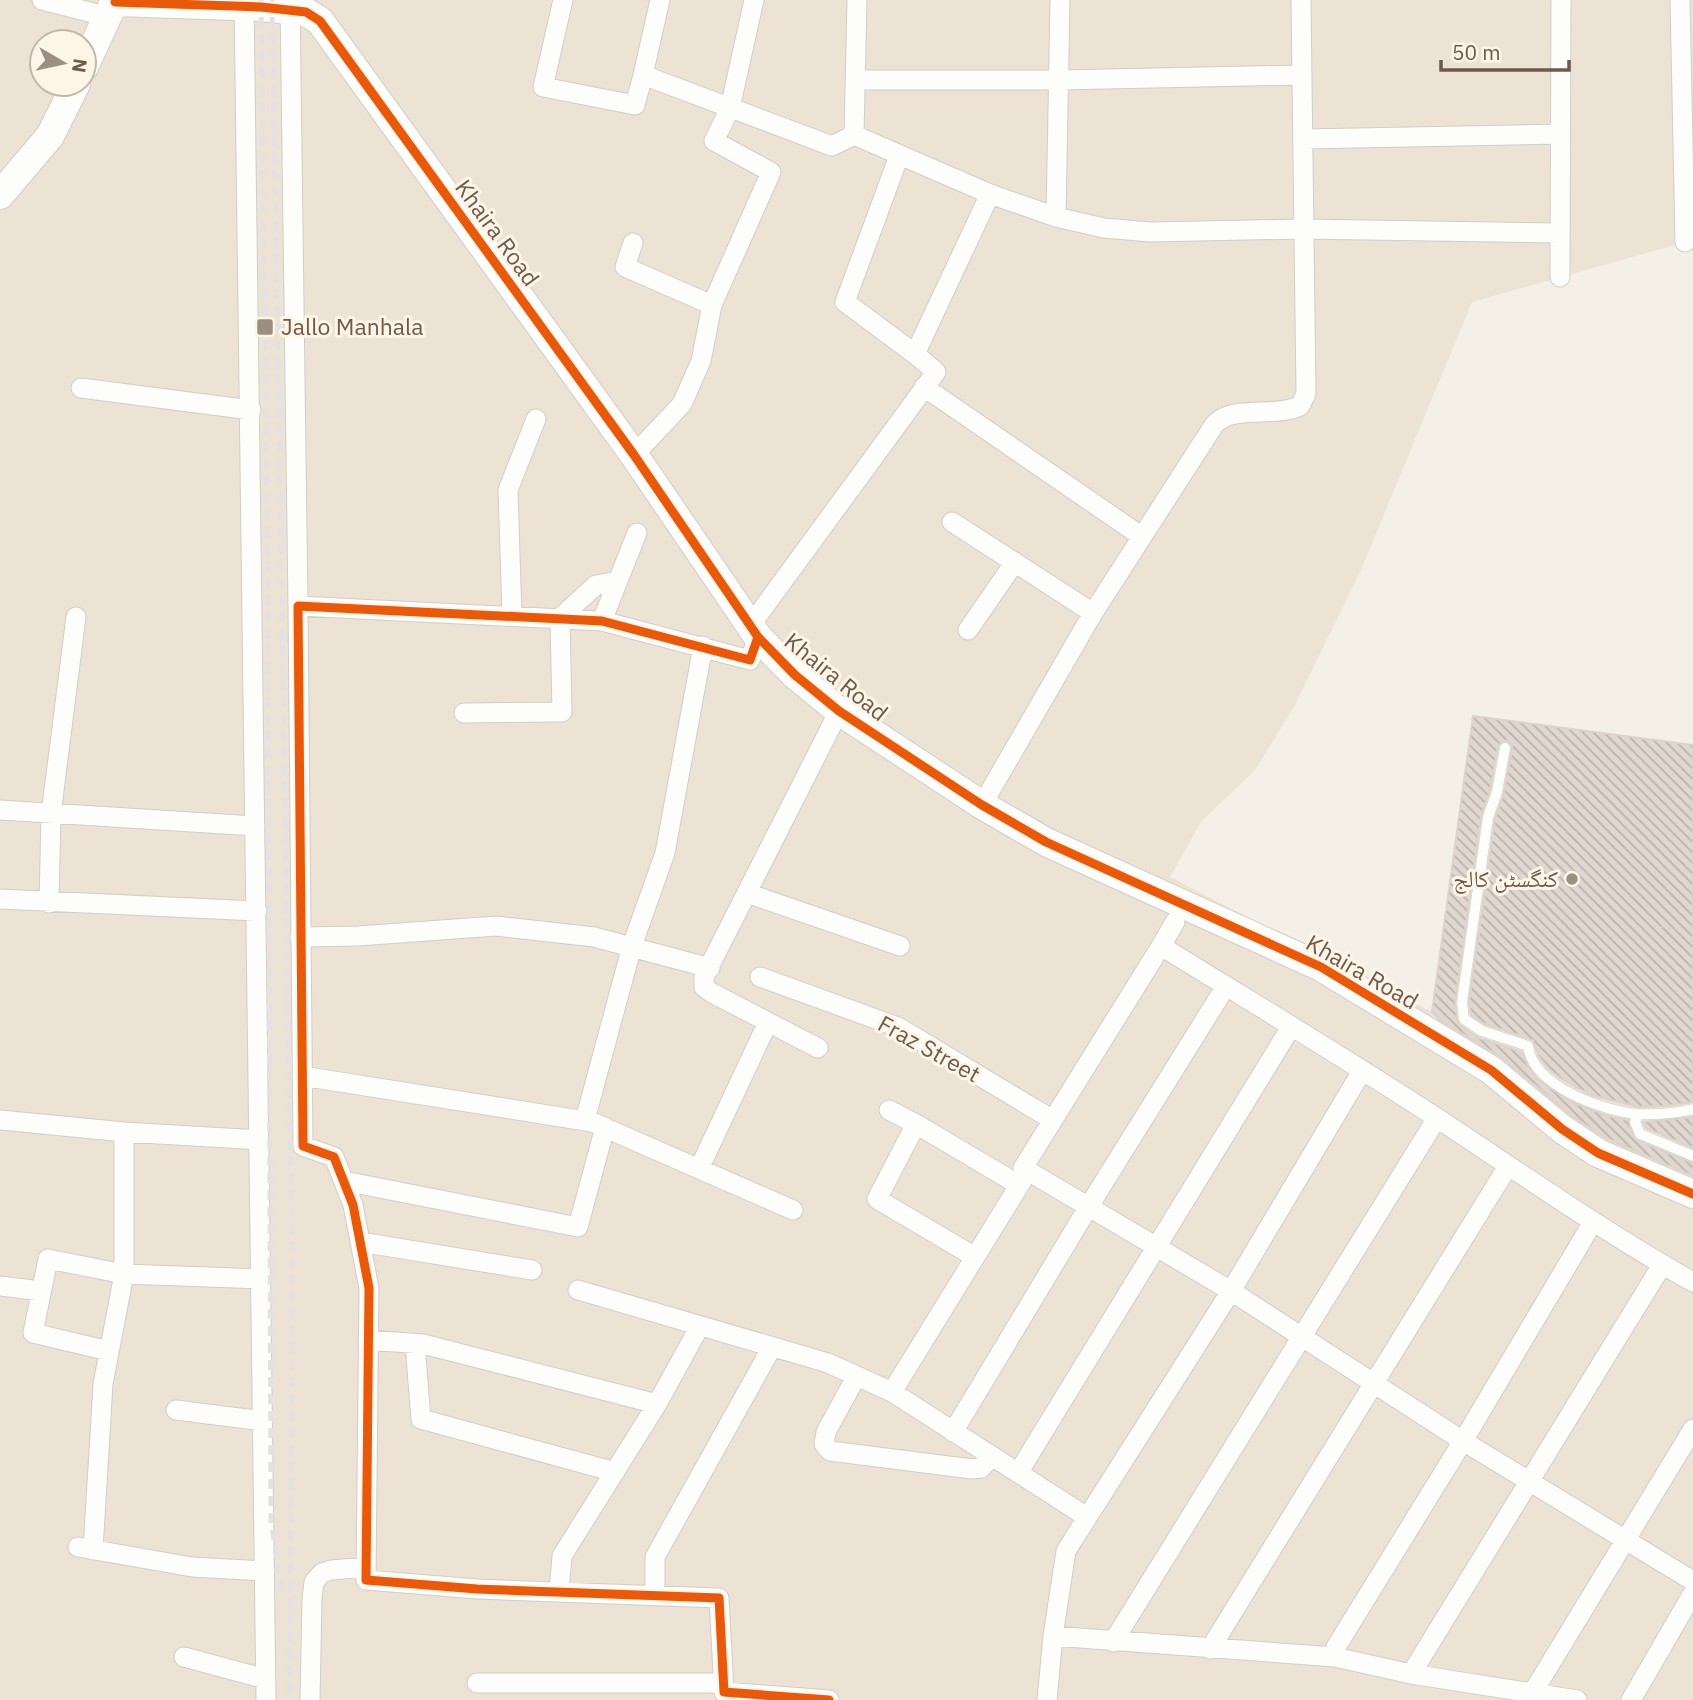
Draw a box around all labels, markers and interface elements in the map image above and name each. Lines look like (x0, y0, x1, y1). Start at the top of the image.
north arrow (28, 28, 98, 98)
scale bar (1441, 28, 1569, 72)
text: 50 m (1452, 38, 1501, 66)
text: N (67, 57, 93, 74)
street label: Khaira Road (449, 173, 547, 292)
place label: Jallo Manhala (281, 311, 424, 341)
marker: Jallo Manhala (255, 317, 275, 337)
street label: Khaira Road (779, 625, 894, 727)
place label: کنگسٹن کالج (1453, 863, 1558, 894)
marker: کنگسٹن کالج (1564, 871, 1580, 887)
street label: Khaira Road (1301, 927, 1424, 1015)
street label: Fraz Street (873, 1008, 986, 1088)

